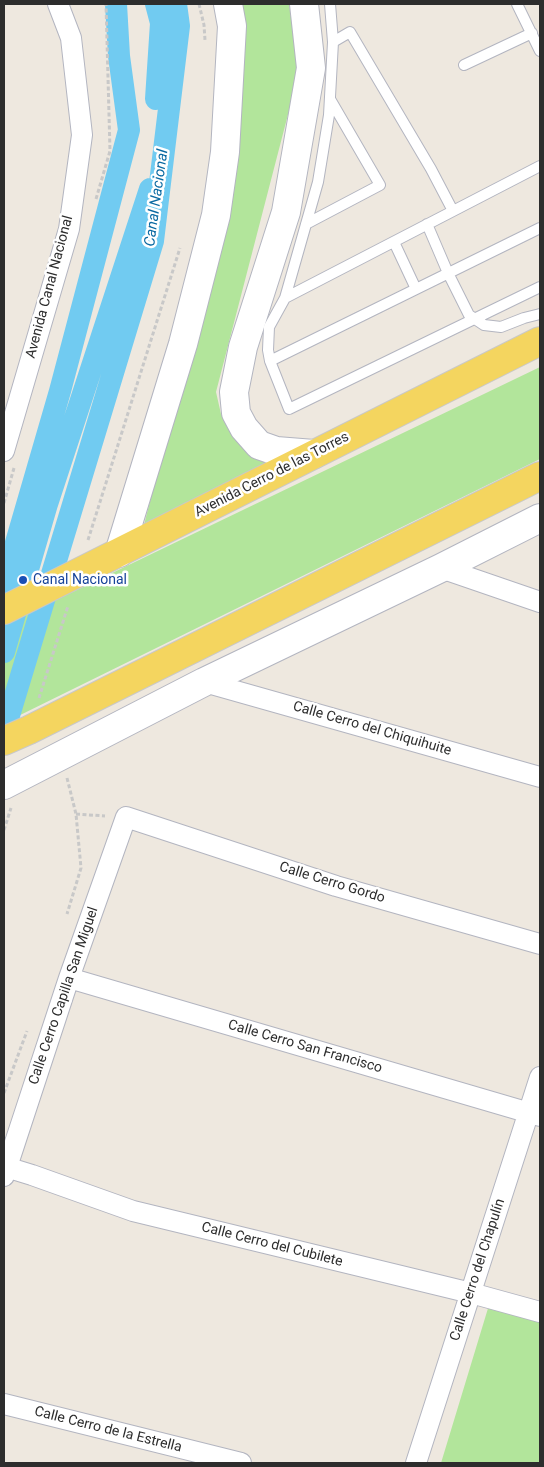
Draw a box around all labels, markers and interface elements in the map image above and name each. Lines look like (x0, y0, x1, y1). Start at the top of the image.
water label: Canal Nacional (141, 148, 173, 248)
street label: Avenida Canal Nacional (23, 214, 77, 360)
street label: Avenida Cerro de las Torres (192, 429, 352, 521)
place label: Canal Nacional (33, 572, 127, 588)
marker: Canal Nacional (17, 574, 29, 586)
street label: Calle Cerro del Chiquihuite (291, 698, 453, 760)
street label: Calle Cerro Gordo (277, 859, 387, 907)
street label: Calle Cerro Capilla San Miguel (26, 905, 102, 1087)
street label: Calle Cerro San Francisco (226, 1017, 384, 1077)
street label: Calle Cerro del Chapulín (447, 1197, 509, 1343)
street label: Calle Cerro del Cubilete (200, 1219, 344, 1271)
street label: Calle Cerro de la Estrella (33, 1404, 183, 1456)

